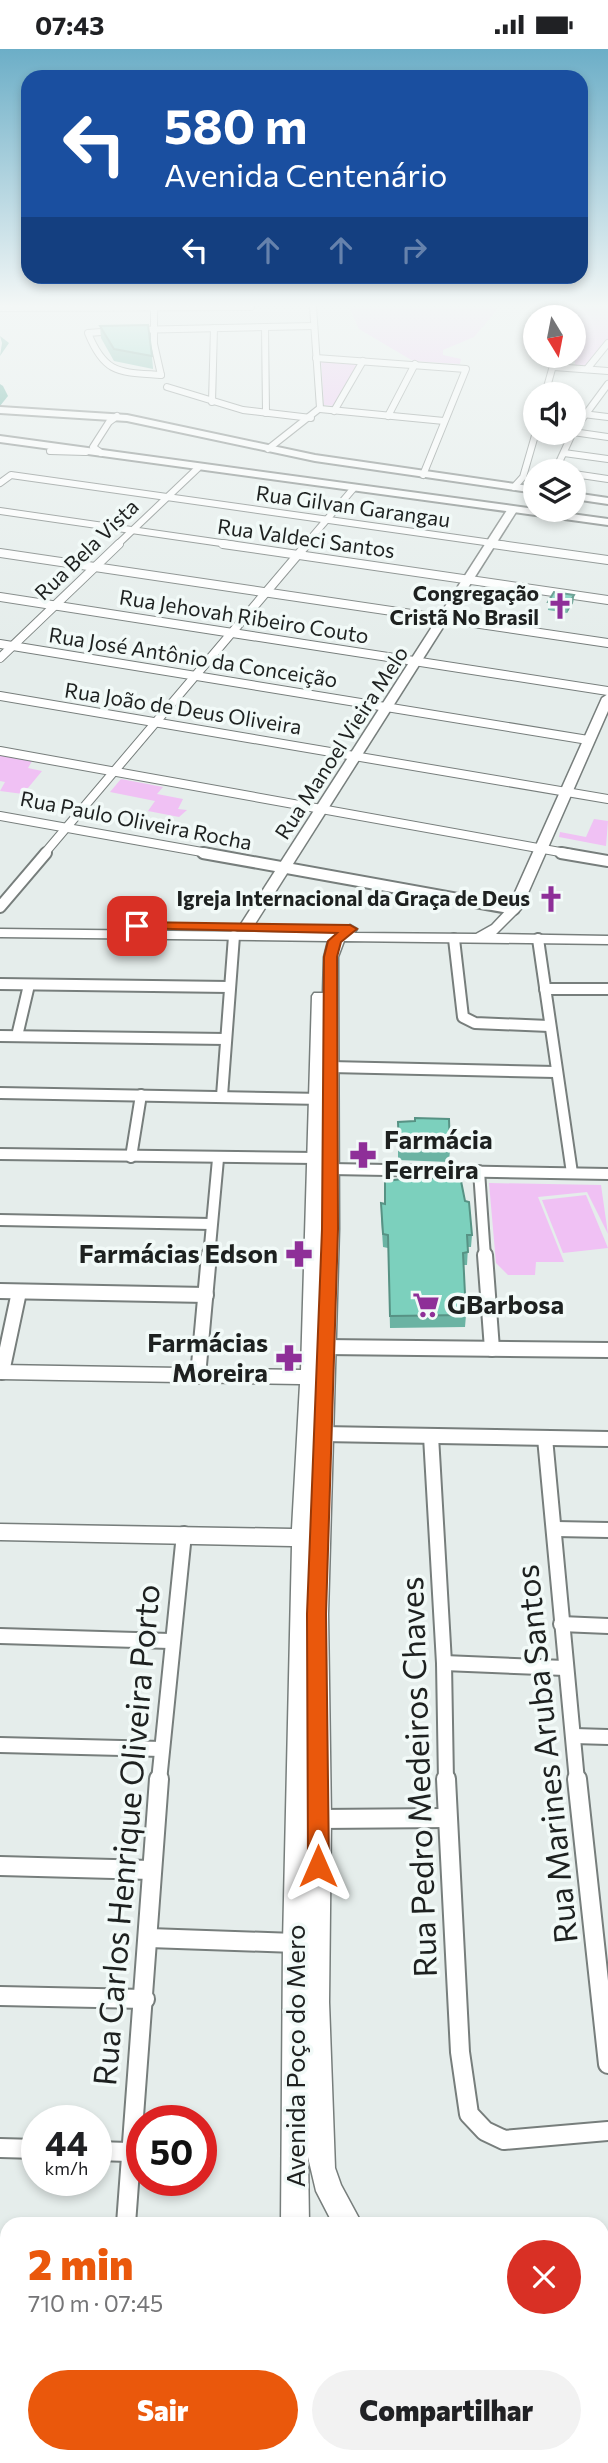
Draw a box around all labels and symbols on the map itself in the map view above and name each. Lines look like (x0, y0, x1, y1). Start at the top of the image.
north arrow (523, 305, 586, 367)
street label: Rua Gilvan Garangau (254, 480, 452, 532)
street label: Rua Bela Vista (29, 493, 143, 605)
street label: Rua Valdeci Santos (216, 513, 397, 562)
place label: Congregação Cristã No Brasil (390, 580, 539, 629)
street label: Rua Jehovah Ribeiro Couto (118, 583, 371, 648)
church icon: Congregação Cristã No Brasil (545, 591, 575, 621)
street label: Rua José Antônio da Conceição (47, 621, 339, 692)
street label: Rua Manoel Vieira Melo (269, 641, 413, 843)
street label: Rua João de Deus Oliveira (63, 676, 304, 739)
street label: Rua Paulo Oliveira Rocha (18, 785, 254, 854)
church icon: Igreja Internacional da Graça de Deus (536, 884, 566, 914)
place label: Igreja Internacional da Graça de Deus (176, 885, 530, 910)
pin (107, 896, 167, 956)
place label: Farmácia Ferreira (384, 1123, 493, 1184)
pharmacy icon: Farmácia Ferreira (348, 1140, 378, 1170)
place label: Farmácias Edson (79, 1237, 278, 1268)
pharmacy icon: Farmácias Edson (284, 1239, 314, 1269)
place label: GBarbosa (447, 1288, 564, 1319)
supermarket icon: GBarbosa (411, 1290, 441, 1320)
place label: Farmácias Moreira (147, 1326, 268, 1387)
pharmacy icon: Farmácias Moreira (274, 1343, 304, 1373)
street label: Rua Marines Aruba Santos (505, 1563, 585, 1946)
street label: Rua Pedro Medeiros Chaves (390, 1576, 444, 1978)
street label: Rua Carlos Henrique Oliveira Porto (83, 1583, 167, 2087)
position arrow (281, 1829, 355, 1903)
street label: Avenida Poço do Mero (279, 1924, 310, 2188)
speed limit sign: 50 (126, 2105, 217, 2196)

